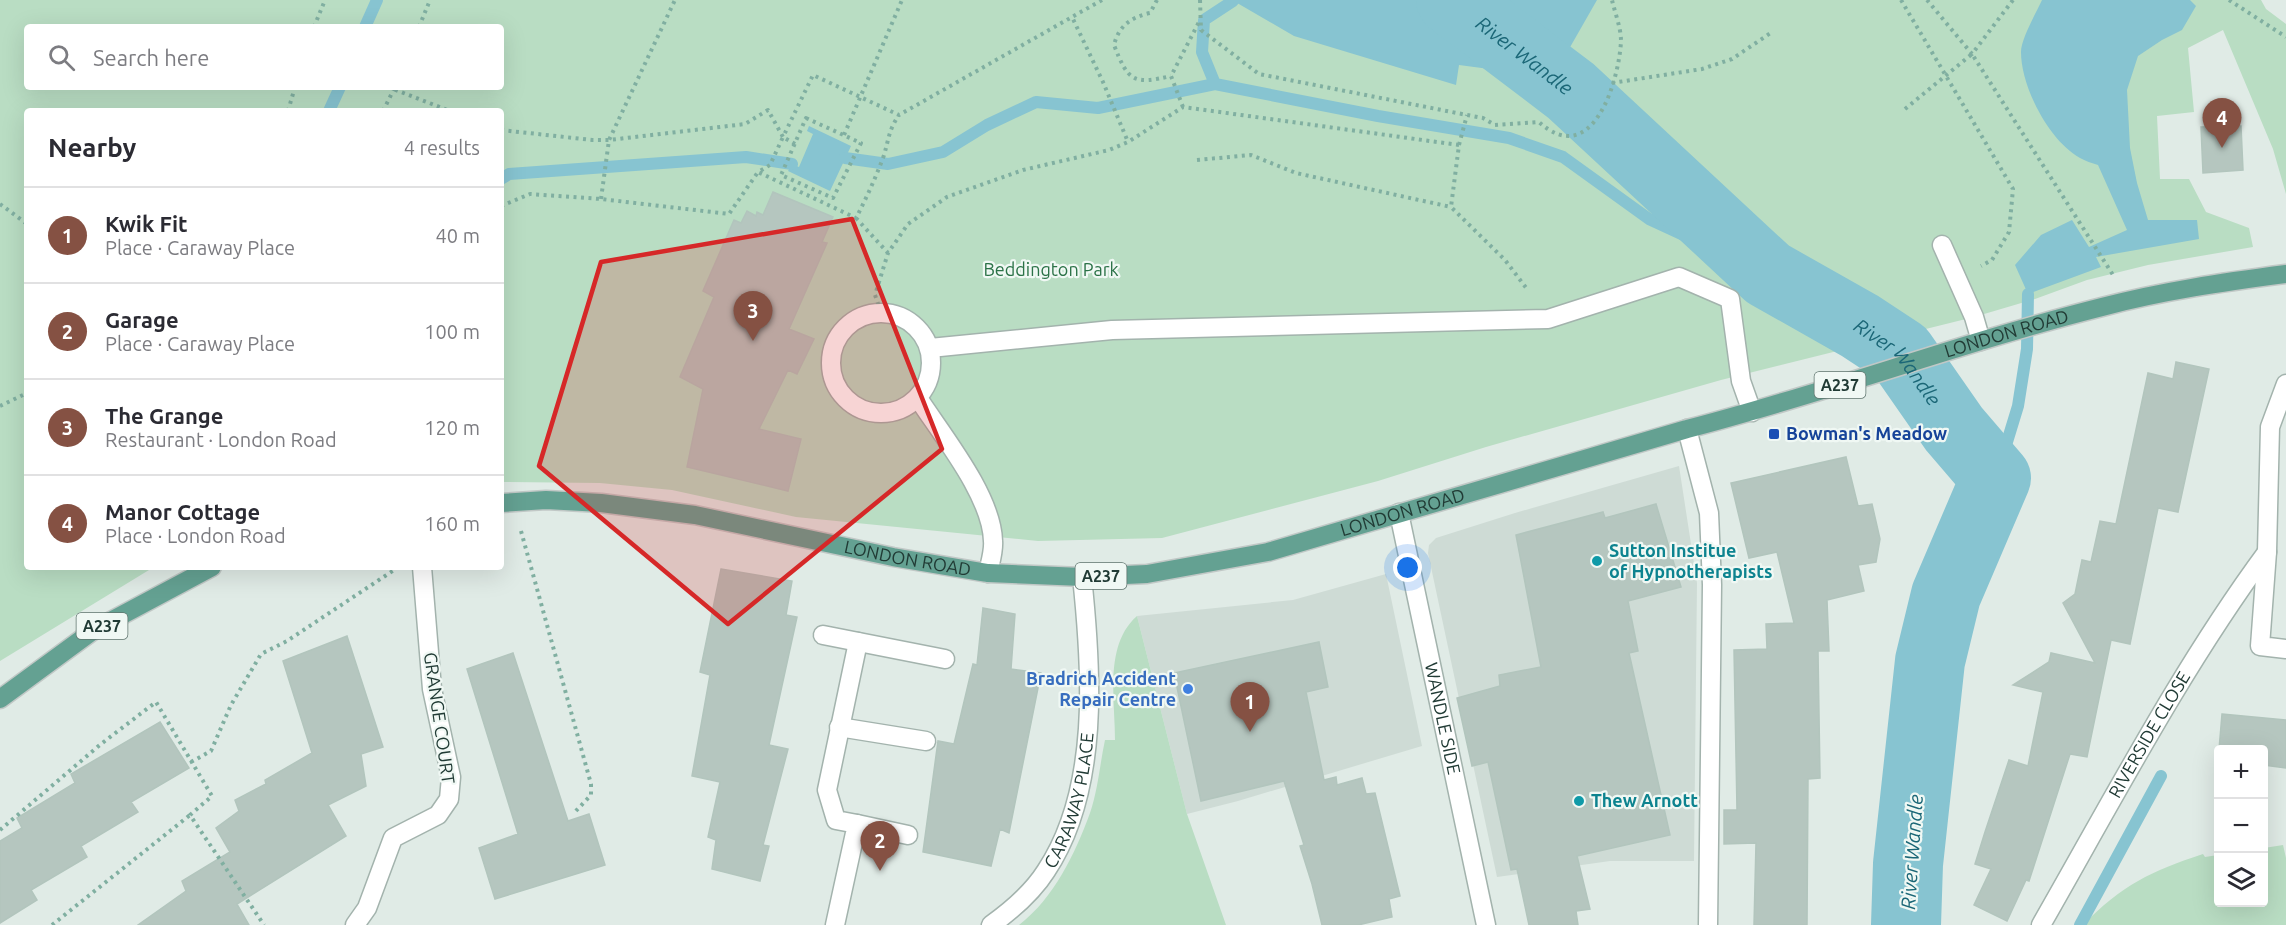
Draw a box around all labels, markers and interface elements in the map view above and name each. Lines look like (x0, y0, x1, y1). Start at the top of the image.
water label: River Wandle (1472, 11, 1577, 99)
search box (24, 24, 504, 90)
icon: search (45, 41, 78, 74)
text: Search here (93, 45, 209, 70)
pin: 4 (2202, 98, 2242, 148)
text: Nearby (48, 133, 136, 162)
text: 4 results (404, 136, 480, 159)
text: Kwik Fit (105, 211, 188, 236)
text: 1 (62, 224, 73, 247)
text: 40 m (436, 224, 480, 247)
text: Place · Caraway Place (105, 236, 295, 259)
park label: Beddington Park (983, 259, 1119, 279)
pin: 3 (734, 292, 772, 341)
street label: LONDON ROAD (1942, 305, 2071, 361)
text: Garage (105, 307, 179, 332)
water label: River Wandle (1850, 313, 1946, 410)
text: 2 (62, 320, 73, 343)
text: 100 m (424, 320, 480, 343)
text: Place · Caraway Place (105, 332, 295, 355)
road number: A237 (1814, 372, 1866, 398)
text: The Grange (105, 403, 224, 428)
text: 3 (62, 416, 73, 439)
text: 120 m (424, 416, 480, 439)
place label: Bowman's Meadow (1786, 423, 1947, 443)
marker: Bowman's Meadow (1767, 427, 1781, 441)
text: Restaurant · London Road (105, 428, 337, 451)
street label: LONDON ROAD (1338, 484, 1467, 539)
text: Manor Cottage (105, 499, 260, 524)
text: 4 (62, 512, 73, 535)
text: 160 m (424, 512, 480, 535)
text: Place · London Road (105, 524, 286, 547)
street label: LONDON ROAD (843, 536, 973, 579)
place label: Sutton Institue of Hypnotherapists (1609, 540, 1773, 581)
your location (1393, 553, 1422, 582)
marker: Sutton Institue of Hypnotherapists (1590, 554, 1604, 568)
road number: A237 (1076, 563, 1126, 589)
road number: A237 (76, 613, 128, 639)
street label: GRANGE COURT (421, 651, 459, 785)
street label: WANDLE SIDE (1422, 660, 1465, 776)
place label: Bradrich Accident Repair Centre (1026, 668, 1176, 709)
street label: RIVERSIDE CLOSE (2104, 668, 2193, 801)
marker: Bradrich Accident Repair Centre (1181, 682, 1195, 696)
pin: 1 (1230, 682, 1270, 732)
street label: CARAWAY PLACE (1039, 732, 1097, 871)
map controls (2214, 745, 2268, 907)
button: + (2214, 745, 2268, 799)
place label: Thew Arnott (1591, 790, 1698, 810)
marker: Thew Arnott (1572, 794, 1586, 808)
water label: River Wandle (1896, 794, 1927, 910)
button: − (2214, 799, 2268, 853)
pin: 2 (860, 822, 900, 871)
button: layers (2214, 853, 2268, 907)

